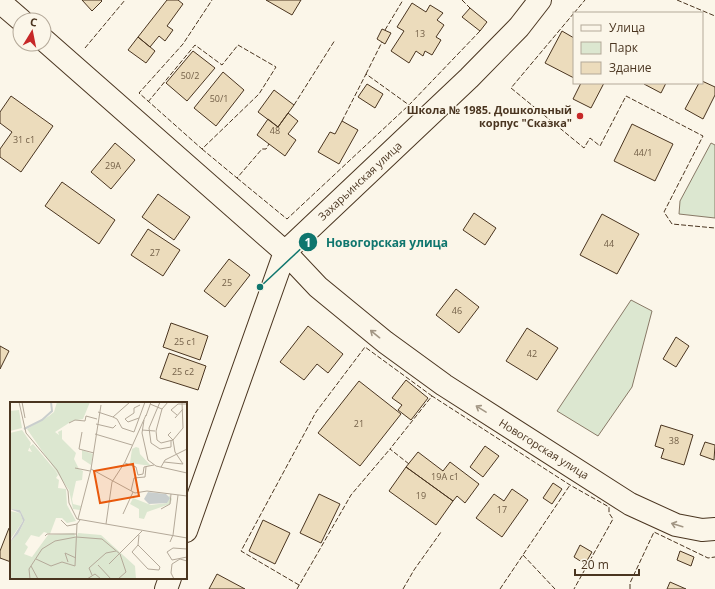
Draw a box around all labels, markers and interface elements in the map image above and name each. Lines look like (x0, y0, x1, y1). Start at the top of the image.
north arrow (12, 12, 52, 52)
legend (573, 12, 703, 84)
text: С (29, 14, 39, 30)
text: Улица (609, 19, 645, 36)
house number: 13 (415, 27, 425, 40)
text: Парк (609, 39, 639, 56)
text: Здание (609, 59, 652, 76)
house number: 50/2 (181, 69, 199, 82)
house number: 50/1 (210, 92, 228, 105)
place label: Школа № 1985. Дошкольный корпус "Сказка" (407, 102, 572, 130)
marker: Школа № 1985. Дошкольный корпус "Сказка" (575, 111, 585, 121)
house number: 48 (270, 124, 280, 137)
house number: 31 с1 (13, 133, 35, 146)
street label: Захарьинская улица (315, 138, 405, 223)
house number: 44/1 (634, 146, 652, 159)
house number: 29А (105, 159, 121, 172)
callout: Новогорская улица (298, 230, 456, 254)
text: 1 (305, 234, 311, 251)
text: Новогорская улица (326, 234, 448, 251)
house number: 44 (604, 237, 614, 250)
house number: 27 (150, 246, 160, 259)
house number: 25 (222, 276, 232, 289)
house number: 46 (452, 304, 462, 317)
one-way arrow (370, 329, 380, 338)
house number: 25 с1 (174, 335, 196, 348)
house number: 42 (527, 347, 537, 360)
house number: 25 с2 (172, 365, 194, 378)
inset map (10, 402, 187, 579)
one-way arrow (476, 405, 487, 413)
street label: Новогорская улица (496, 415, 592, 482)
house number: 21 (354, 417, 364, 430)
house number: 38 (669, 434, 679, 447)
house number: 19А с1 (431, 470, 459, 483)
house number: 19 (416, 489, 426, 502)
house number: 17 (497, 503, 507, 516)
one-way arrow (670, 521, 683, 528)
scale bar (575, 551, 639, 577)
text: 20 m (581, 556, 609, 573)

